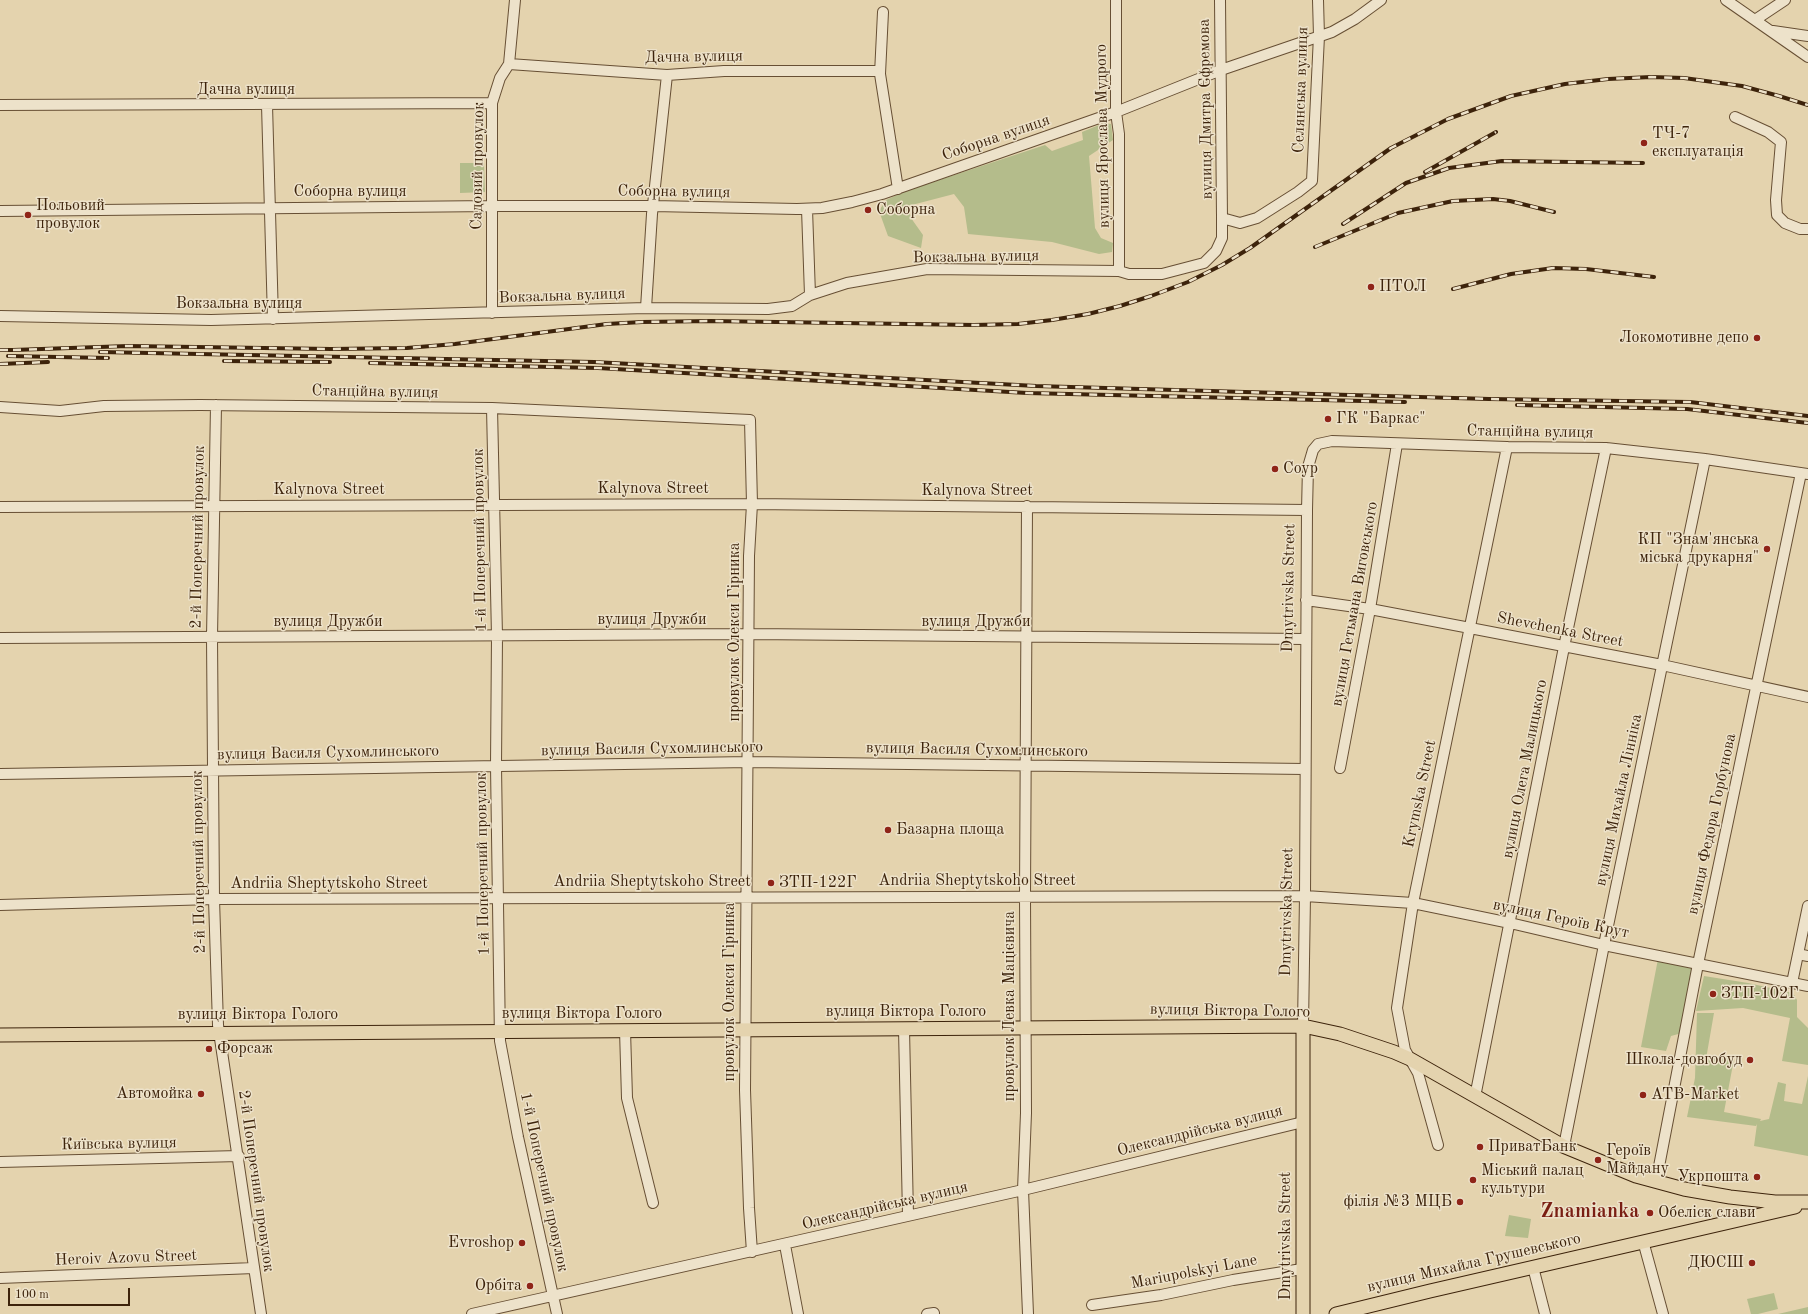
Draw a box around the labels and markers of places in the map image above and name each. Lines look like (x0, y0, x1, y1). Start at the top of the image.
place label: ТЧ-7 експлуатація (1652, 124, 1744, 162)
marker: ТЧ-7 експлуатація (1639, 138, 1649, 148)
place label: Польовий провулок (36, 196, 105, 234)
place label: Соборна (876, 200, 935, 220)
marker: Соборна (863, 205, 873, 215)
marker: Польовий провулок (23, 210, 33, 220)
place label: ПТОЛ (1379, 277, 1426, 297)
marker: ПТОЛ (1366, 282, 1376, 292)
place label: Локомотивне депо (1619, 328, 1749, 348)
marker: Локомотивне депо (1752, 333, 1762, 343)
place label: ГК "Баркас" (1336, 409, 1426, 429)
marker: ГК "Баркас" (1323, 414, 1333, 424)
place label: Соур (1283, 459, 1318, 479)
marker: Соур (1270, 464, 1280, 474)
place label: КП "Знам'янська міська друкарня" (1638, 530, 1759, 568)
marker: КП "Знам'янська міська друкарня" (1762, 544, 1772, 554)
place label: Базарна площа (896, 820, 1004, 840)
marker: Базарна площа (883, 825, 893, 835)
place label: ЗТП-122Г (779, 873, 857, 893)
marker: ЗТП-122Г (766, 878, 776, 888)
place label: ЗТП-102Г (1721, 984, 1799, 1004)
marker: ЗТП-102Г (1708, 989, 1718, 999)
place label: Форсаж (217, 1039, 273, 1059)
marker: Форсаж (204, 1044, 214, 1054)
place label: Школа-довгобуд (1625, 1050, 1742, 1070)
marker: Школа-довгобуд (1745, 1055, 1755, 1065)
place label: Автомойка (116, 1084, 193, 1104)
place label: ATB-Market (1651, 1085, 1739, 1105)
marker: Автомойка (196, 1089, 206, 1099)
marker: ATB-Market (1638, 1090, 1648, 1100)
place label: ПриватБанк (1488, 1137, 1577, 1157)
place label: Героїв Майдану (1606, 1141, 1669, 1179)
marker: ПриватБанк (1475, 1142, 1485, 1152)
marker: Героїв Майдану (1593, 1155, 1603, 1165)
place label: Міський палац культури (1481, 1161, 1583, 1199)
place label: Укрпошта (1677, 1167, 1749, 1187)
marker: Укрпошта (1752, 1172, 1762, 1182)
marker: Міський палац культури (1468, 1175, 1478, 1185)
place label: філія №3 МЦБ (1343, 1192, 1452, 1212)
marker: філія №3 МЦБ (1455, 1197, 1465, 1207)
place label: Обеліск слави (1658, 1203, 1756, 1223)
marker: Обеліск слави (1645, 1208, 1655, 1218)
place label: Evroshop (448, 1233, 514, 1253)
marker: Evroshop (517, 1238, 527, 1248)
place label: ДЮСШ (1688, 1253, 1744, 1273)
marker: ДЮСШ (1747, 1258, 1757, 1268)
place label: Орбіта (475, 1276, 522, 1296)
marker: Орбіта (525, 1281, 535, 1291)

